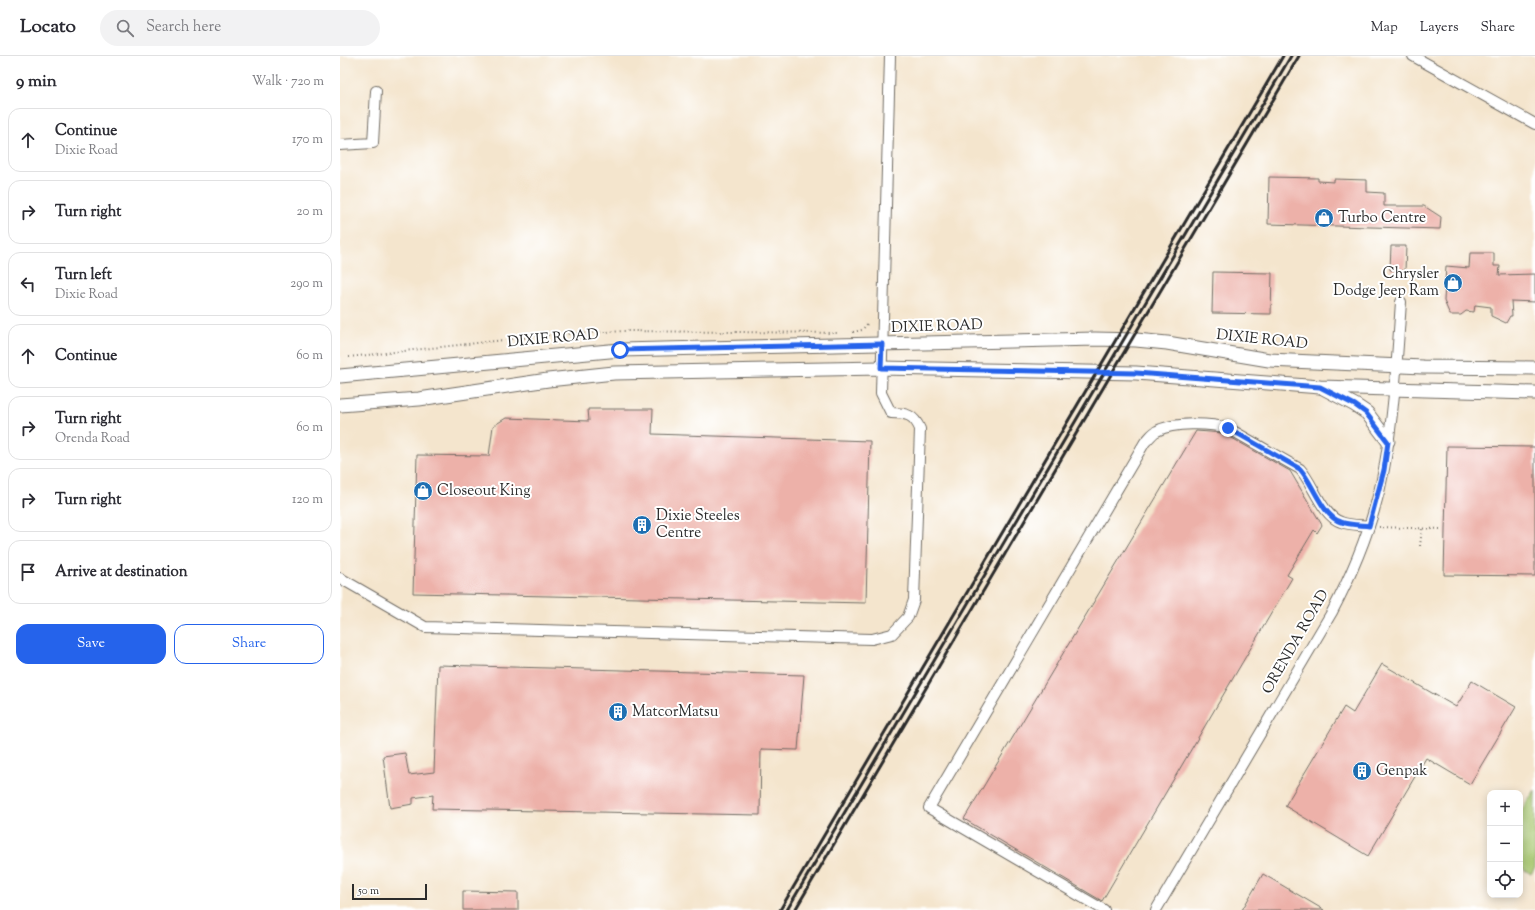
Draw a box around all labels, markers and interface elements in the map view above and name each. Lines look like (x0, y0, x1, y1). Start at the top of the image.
search box (100, 10, 380, 46)
text: Locato (20, 14, 76, 41)
icon: search (114, 17, 136, 39)
text: Search here (146, 17, 221, 38)
text: Map (1371, 18, 1398, 38)
text: Layers (1420, 18, 1458, 38)
text: Share (1480, 18, 1515, 38)
text: 9 min (16, 70, 57, 94)
text: Walk · 720 m (252, 73, 324, 91)
text: Continue (55, 121, 117, 142)
icon: ahead (17, 129, 39, 151)
text: 170 m (292, 131, 323, 149)
text: Dixie Road (55, 142, 118, 160)
icon: right (17, 201, 39, 223)
text: Turn right (55, 202, 121, 223)
text: 20 m (297, 203, 323, 221)
shop icon: Turbo Centre (1313, 207, 1335, 229)
place label: Turbo Centre (1338, 208, 1426, 229)
place label: Chrysler Dodge Jeep Ram (1333, 264, 1440, 302)
text: Turn left (55, 265, 112, 286)
shop icon: Chrysler Dodge Jeep Ram (1442, 272, 1464, 294)
icon: left (17, 273, 39, 295)
text: 290 m (290, 275, 323, 293)
text: Dixie Road (55, 286, 118, 304)
street label: DIXIE ROAD (891, 315, 983, 339)
street label: DIXIE ROAD (506, 325, 600, 353)
street label: DIXIE ROAD (1215, 325, 1309, 355)
route start (611, 341, 629, 359)
icon: ahead (17, 345, 39, 367)
text: Continue (55, 346, 117, 367)
text: 60 m (296, 347, 323, 365)
text: Turn right (55, 409, 121, 430)
icon: right (17, 417, 39, 439)
text: 60 m (296, 419, 323, 437)
route end (1219, 419, 1237, 437)
text: Orenda Road (55, 430, 130, 448)
shop icon: Closeout King (412, 480, 434, 502)
place label: Closeout King (437, 481, 531, 502)
icon: right (17, 489, 39, 511)
text: Turn right (55, 490, 121, 511)
text: 120 m (292, 491, 323, 509)
place label: Dixie Steeles Centre (656, 506, 740, 544)
building icon: Dixie Steeles Centre (631, 514, 653, 536)
icon: arrive (17, 561, 39, 583)
text: Arrive at destination (55, 562, 188, 583)
street label: ORENDA ROAD (1258, 586, 1335, 698)
button: Save (16, 624, 166, 664)
button: Share (174, 624, 324, 664)
building icon: MatcorMatsu (607, 701, 629, 723)
place label: MatcorMatsu (632, 702, 719, 723)
building icon: Genpak (1351, 760, 1373, 782)
place label: Genpak (1376, 761, 1427, 782)
map controls (1487, 790, 1523, 898)
button: + (1487, 790, 1523, 826)
button: − (1487, 826, 1523, 862)
button: locate (1487, 862, 1523, 898)
scale bar (352, 882, 427, 901)
text: 50 m (358, 883, 379, 899)

